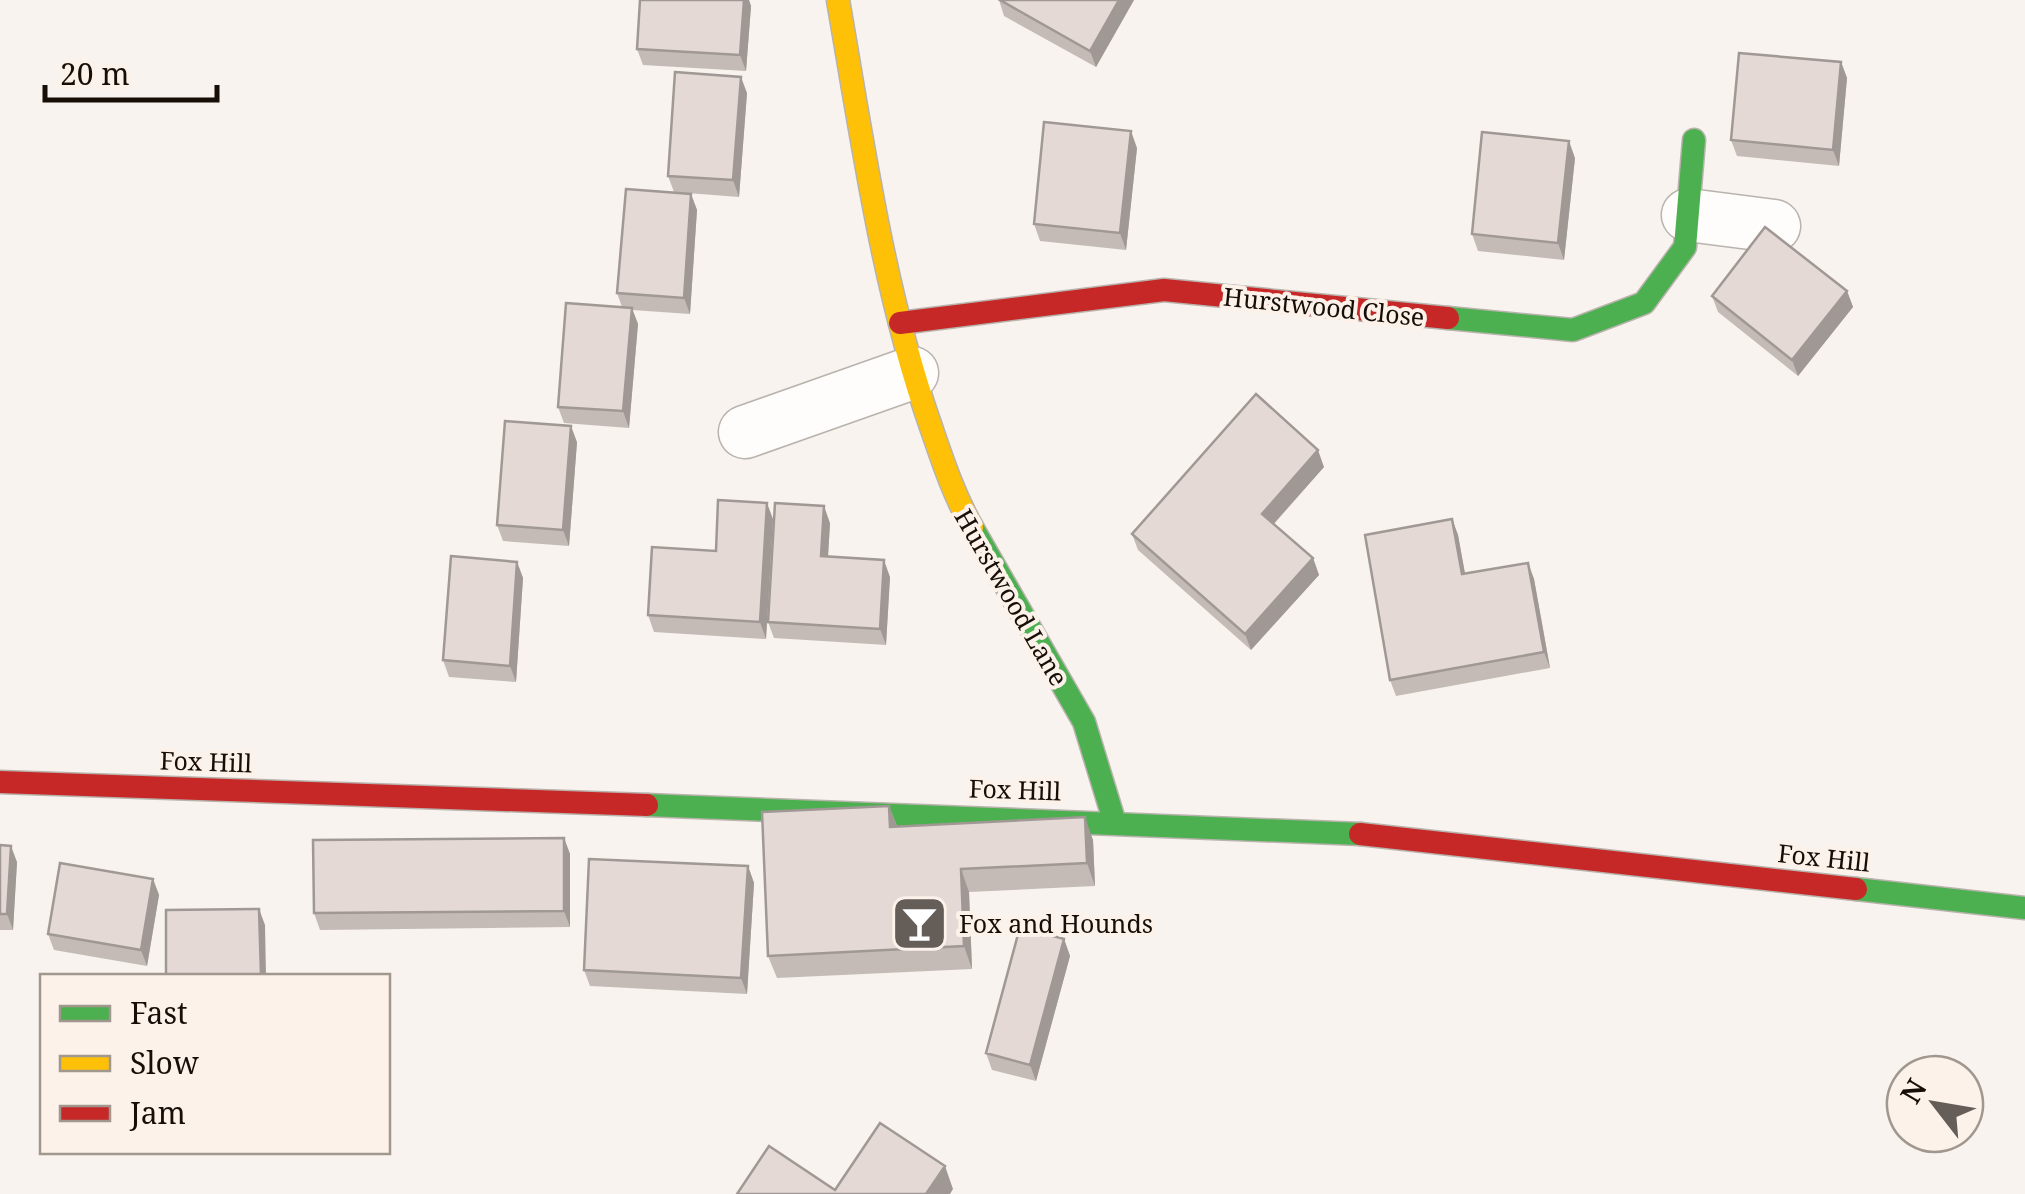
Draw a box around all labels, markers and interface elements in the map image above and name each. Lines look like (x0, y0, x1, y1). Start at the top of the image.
scale bar (45, 40, 218, 102)
text: 20 m (60, 53, 130, 94)
street label: Hurstwood Close (1222, 279, 1426, 333)
street label: Hurstwood Lane (948, 502, 1076, 692)
street label: Fox Hill (159, 742, 253, 780)
street label: Fox Hill (968, 770, 1062, 808)
street label: Fox Hill (1776, 835, 1872, 879)
bar icon: Fox and Hounds (890, 893, 950, 953)
place label: Fox and Hounds (959, 906, 1153, 940)
legend (40, 974, 390, 1154)
text: Fast (130, 992, 187, 1033)
text: Slow (130, 1042, 199, 1083)
north arrow (1885, 1054, 1985, 1154)
text: N (1891, 1071, 1935, 1110)
text: Jam (129, 1092, 186, 1133)

